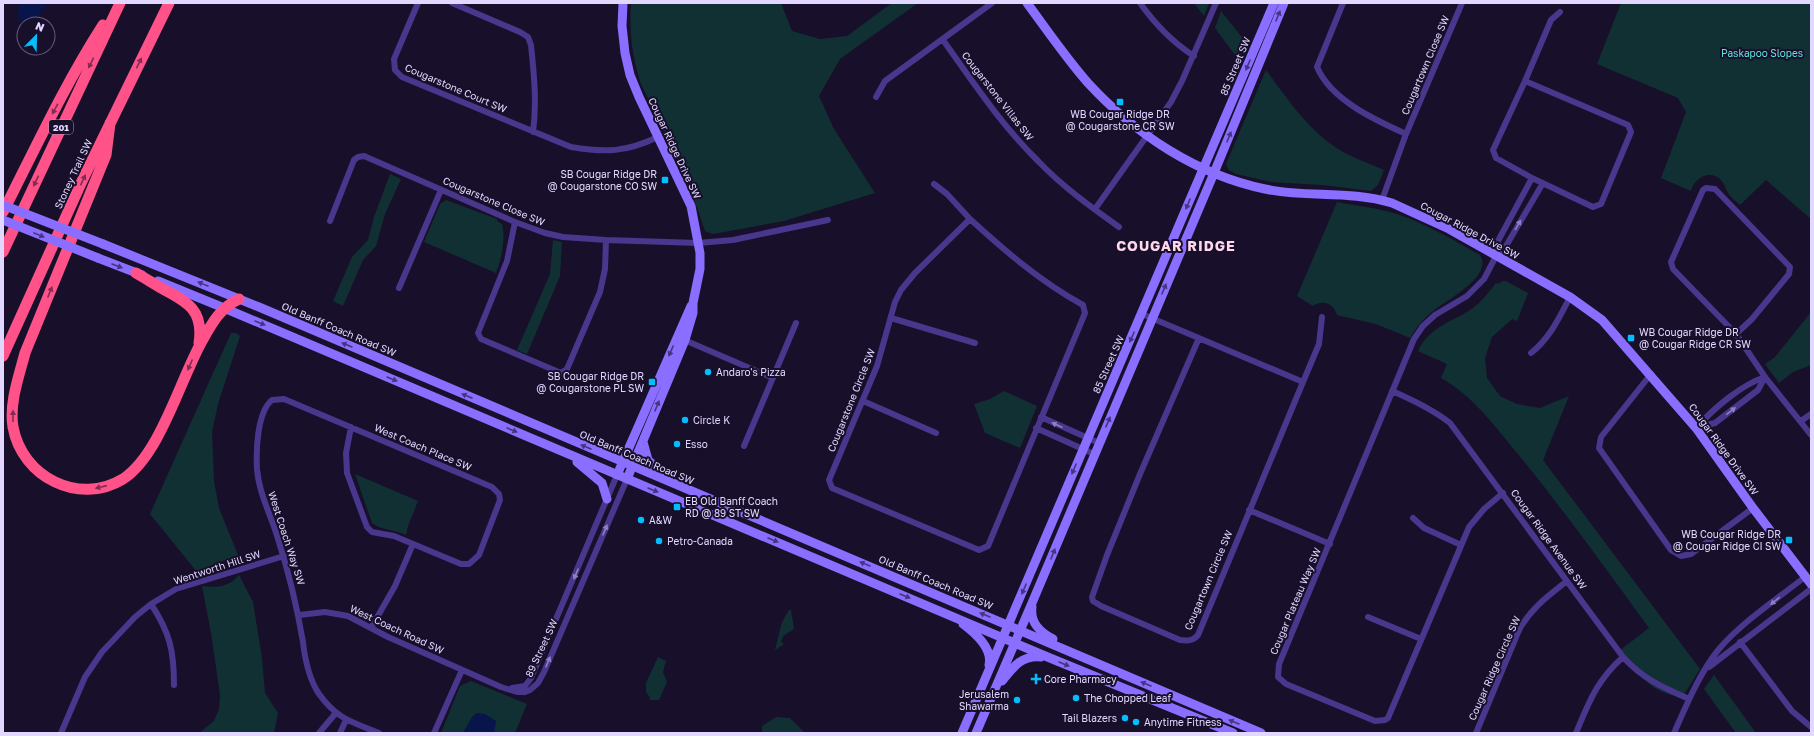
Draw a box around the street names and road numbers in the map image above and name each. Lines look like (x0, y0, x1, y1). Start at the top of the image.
street label: Cougartown Close SW (1399, 13, 1452, 117)
street label: 85 Street SW (1217, 35, 1253, 97)
street label: Cougarstone Villas SW (960, 49, 1037, 143)
street label: Cougarstone Court SW (403, 61, 509, 115)
street label: Cougar Ridge Drive SW (646, 95, 704, 201)
road number: 201 (49, 120, 73, 134)
street label: Stoney Trail SW (52, 137, 94, 211)
street label: Cougarstone Close SW (441, 174, 547, 228)
street label: Cougar Ridge Drive SW (1418, 199, 1522, 261)
street label: Old Banff Coach Road SW (280, 299, 398, 359)
street label: 85 Street SW (1090, 333, 1126, 395)
street label: Cougarstone Circle SW (825, 346, 877, 453)
street label: Cougar Ridge Drive SW (1687, 401, 1762, 497)
street label: West Coach Place SW (373, 421, 474, 473)
street label: Old Banff Coach Road SW (578, 427, 696, 487)
street label: Cougar Ridge Avenue SW (1509, 487, 1590, 592)
street label: West Coach Way SW (266, 490, 308, 587)
street label: Cougartown Circle SW (1181, 528, 1235, 632)
street label: Cougar Plateau Way SW (1267, 545, 1323, 656)
street label: Wentworth Hill SW (172, 547, 262, 587)
street label: Old Banff Coach Road SW (877, 552, 995, 612)
street label: West Coach Road SW (348, 602, 446, 656)
street label: Cougar Ridge Circle SW (1466, 614, 1523, 722)
street label: 89 Street SW (522, 617, 560, 679)

